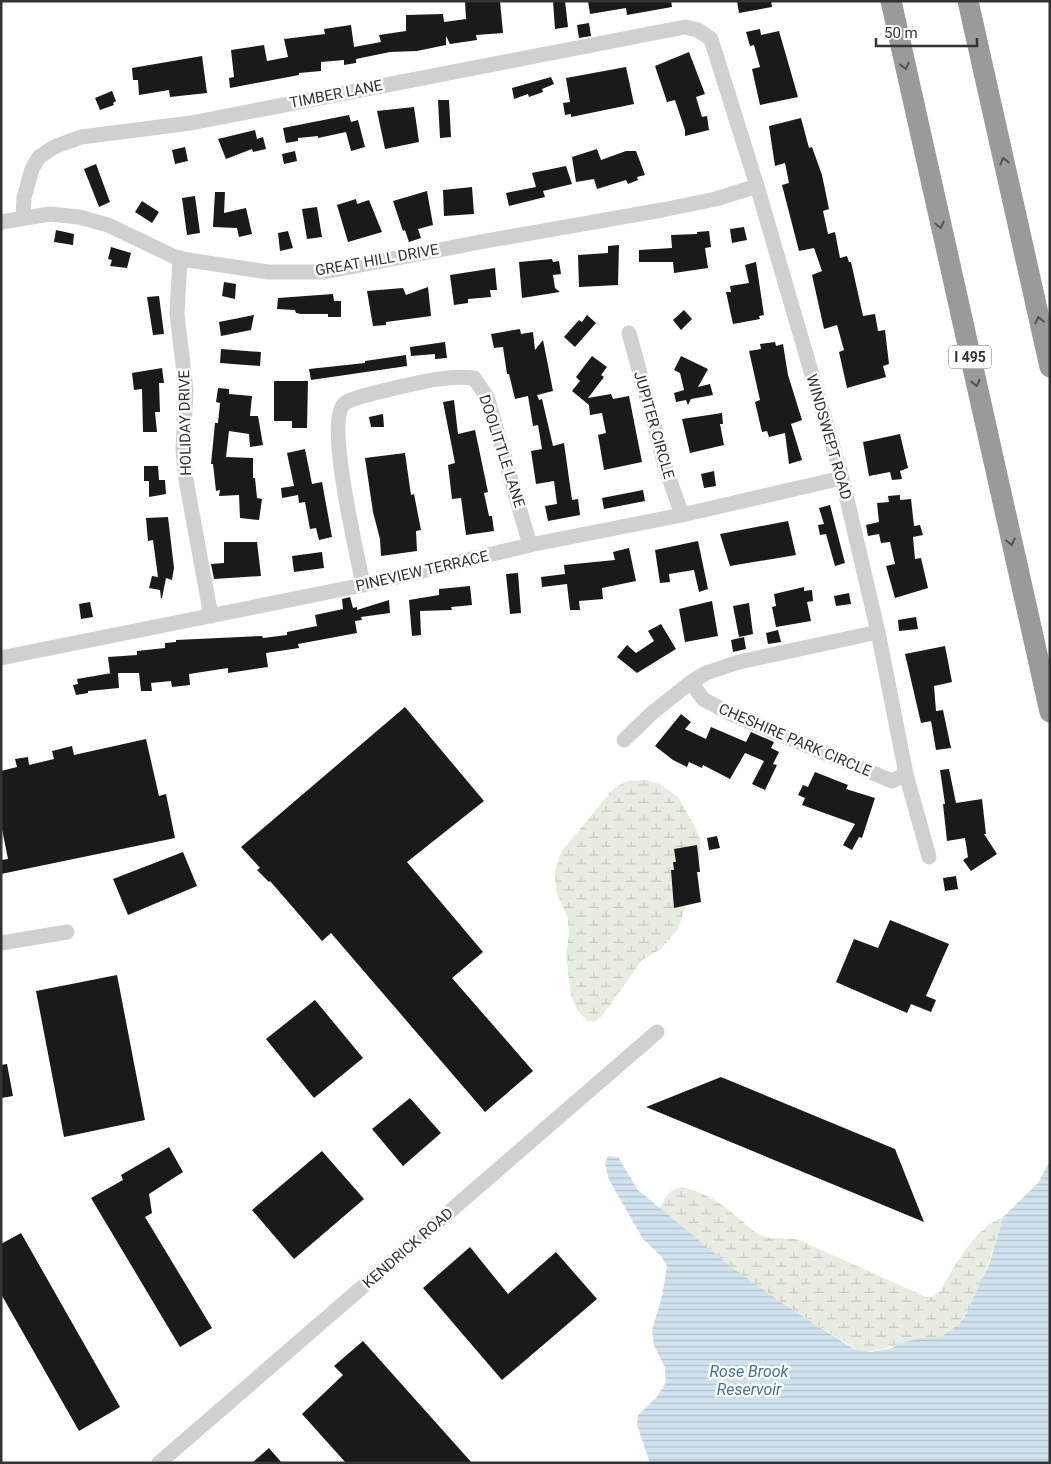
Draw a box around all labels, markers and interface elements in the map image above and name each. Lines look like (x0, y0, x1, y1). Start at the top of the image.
scale bar (876, 15, 977, 47)
text: 50 m (884, 24, 918, 42)
one-way arrow (899, 61, 910, 70)
street label: TIMBER LANE (288, 76, 384, 112)
one-way arrow (999, 157, 1010, 166)
one-way arrow (934, 220, 945, 229)
street label: GREAT HILL DRIVE (314, 240, 441, 280)
one-way arrow (1034, 315, 1045, 324)
road number: I 495 (949, 346, 991, 368)
street label: HOLIDAY DRIVE (175, 369, 195, 476)
street label: JUPITER CIRCLE (630, 369, 678, 481)
street label: WINDSWEPT ROAD (802, 372, 856, 502)
one-way arrow (970, 379, 980, 388)
street label: DOOLITTLE LANE (475, 392, 529, 510)
one-way arrow (1005, 537, 1016, 546)
street label: PINEVIEW TERRACE (354, 547, 491, 595)
street label: CHESHIRE PARK CIRCLE (716, 700, 875, 781)
street label: KENDRICK ROAD (359, 1204, 457, 1292)
water label: Rose Brook Reservoir (710, 1362, 790, 1399)

